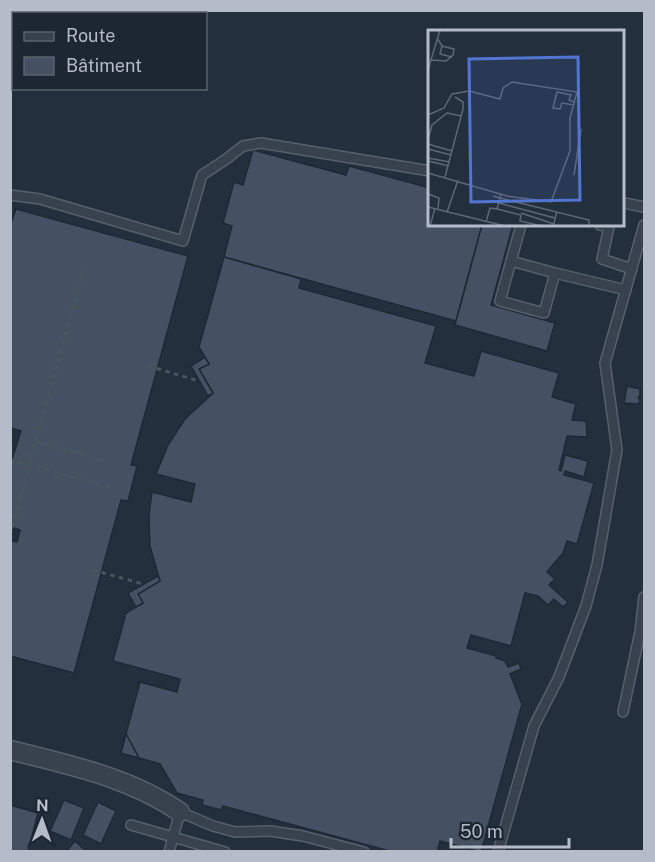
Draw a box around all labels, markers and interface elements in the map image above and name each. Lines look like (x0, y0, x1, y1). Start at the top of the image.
legend (12, 12, 207, 90)
text: Route (66, 25, 115, 46)
inset map (428, 30, 625, 226)
text: Bâtiment (66, 55, 142, 76)
north arrow (12, 790, 72, 850)
text: N (36, 796, 49, 815)
scale bar (451, 811, 570, 849)
text: 50 m (460, 821, 503, 842)

